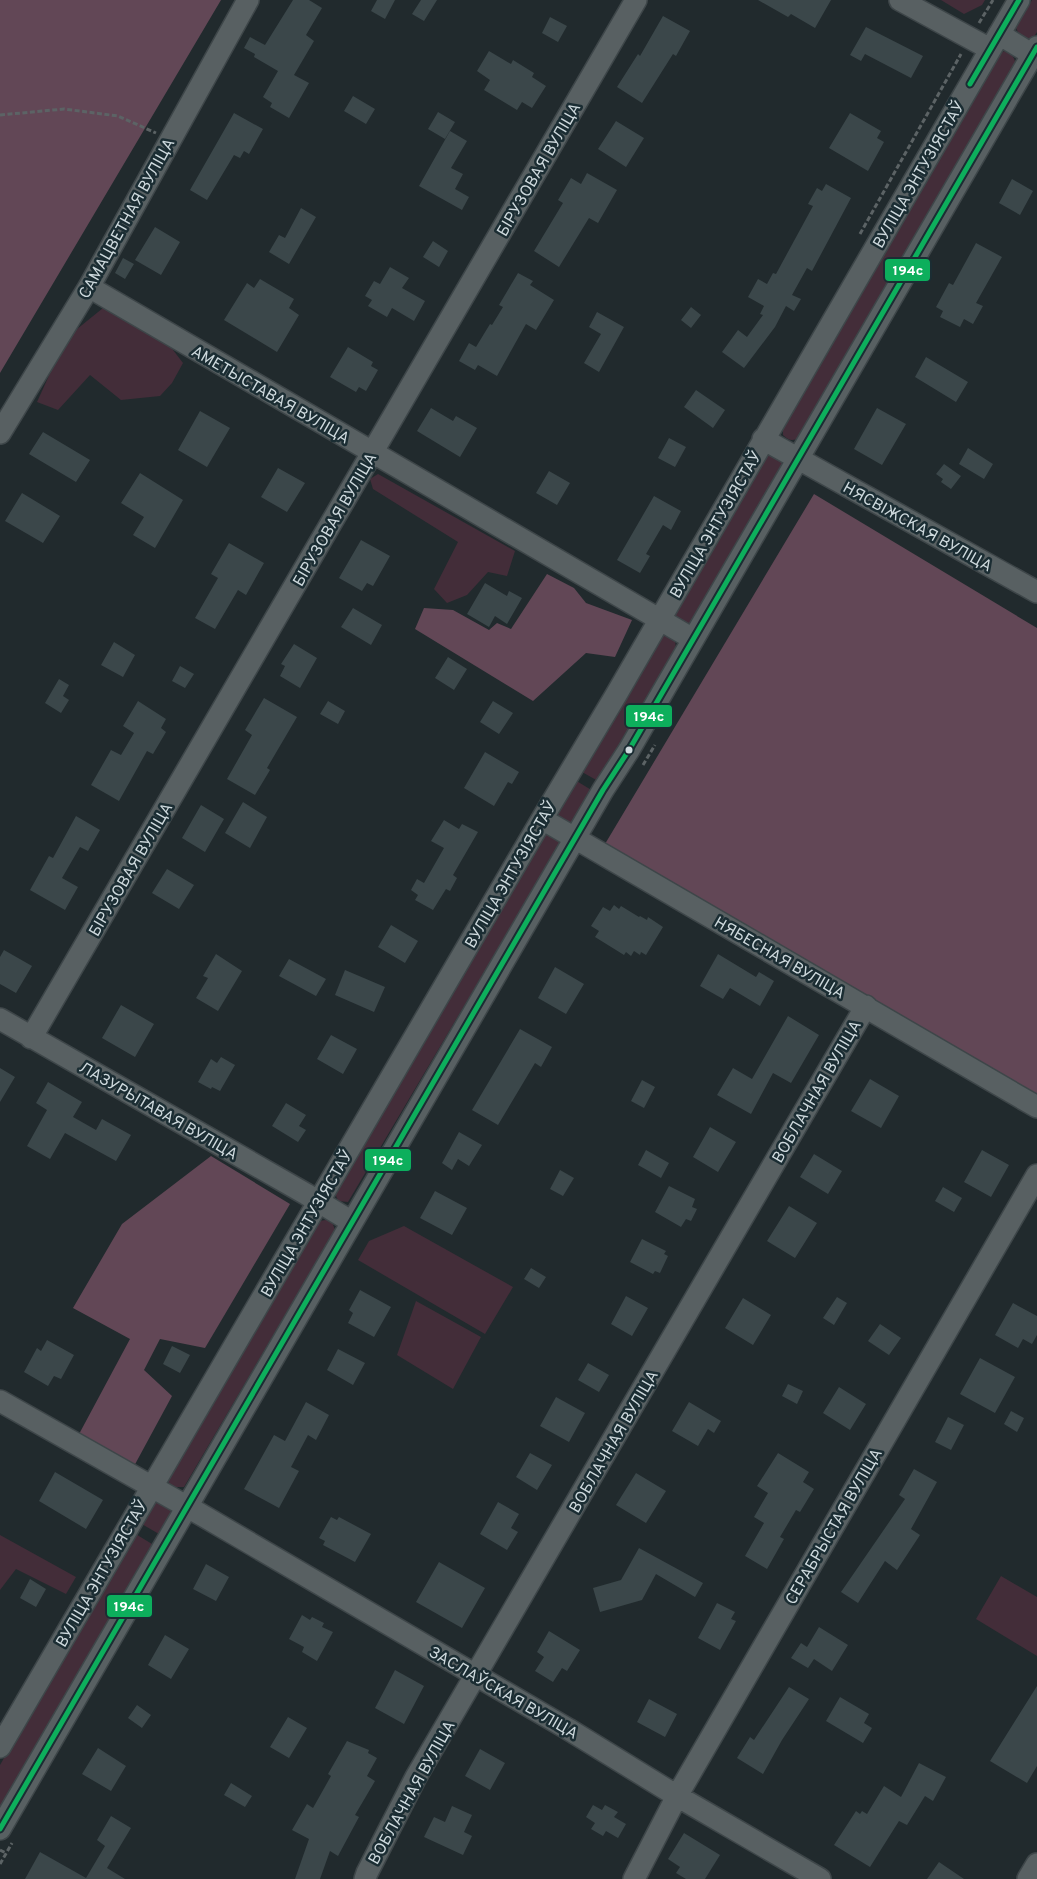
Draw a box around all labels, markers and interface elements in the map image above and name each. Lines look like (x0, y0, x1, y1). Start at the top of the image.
street label: ВУЛІЦА ЭНТУЗІЯСТАЎ (868, 97, 970, 252)
street label: БІРУЗОВАЯ ВУЛІЦА (493, 99, 586, 240)
street label: САМАЦВЕТНАЯ ВУЛІЦА (75, 135, 180, 303)
line badge: 194с (884, 258, 931, 282)
text: 194с (893, 263, 923, 280)
street label: АМЕТЫСТАВАЯ ВУЛІЦА (187, 342, 353, 449)
street label: ВУЛІЦА ЭНТУЗІЯСТАЎ (665, 447, 767, 602)
street label: БІРУЗОВАЯ ВУЛІЦА (289, 449, 382, 590)
street label: НЯСВІЖСКАЯ ВУЛІЦА (839, 478, 995, 577)
line badge: 194с (625, 704, 673, 728)
text: 194с (634, 709, 664, 726)
unlabelled marker (624, 745, 634, 755)
street label: ВУЛІЦА ЭНТУЗІЯСТАЎ (460, 797, 562, 952)
street label: БІРУЗОВАЯ ВУЛІЦА (85, 799, 178, 940)
street label: НЯБЕСНАЯ ВУЛІЦА (710, 913, 848, 1004)
street label: ВОБЛАЧНАЯ ВУЛІЦА (769, 1017, 867, 1167)
street label: ЛАЗУРЫТАВАЯ ВУЛІЦА (75, 1058, 241, 1165)
street label: ВУЛІЦА ЭНТУЗІЯСТАЎ (256, 1146, 358, 1301)
line badge: 194с (364, 1148, 412, 1172)
text: 194с (373, 1153, 403, 1170)
street label: ВОБЛАЧНАЯ ВУЛІЦА (566, 1367, 664, 1517)
street label: СЕРАБРЫСТАЯ ВУЛІЦА (782, 1445, 888, 1609)
street label: ВУЛІЦА ЭНТУЗІЯСТАЎ (51, 1496, 153, 1651)
line badge: 194с (106, 1594, 153, 1618)
text: 194с (114, 1599, 144, 1616)
street label: ЗАСЛАЎСКАЯ ВУЛІЦА (425, 1641, 582, 1745)
street label: ВОБЛАЧНАЯ ВУЛІЦА (365, 1717, 461, 1868)

